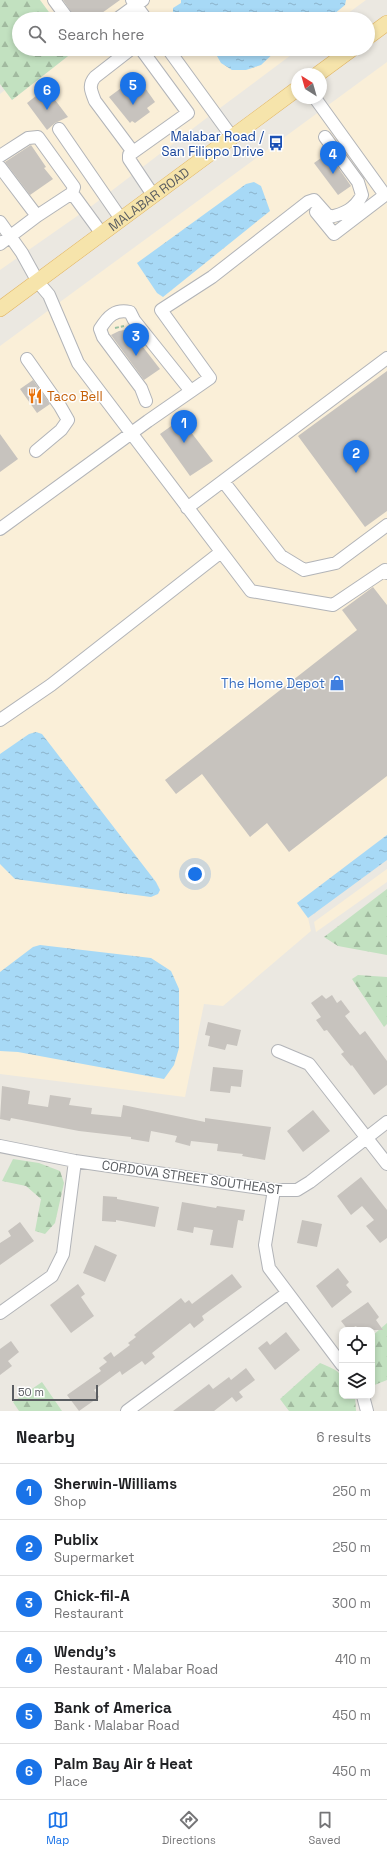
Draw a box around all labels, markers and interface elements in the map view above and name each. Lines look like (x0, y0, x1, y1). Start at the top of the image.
search box (12, 12, 375, 56)
icon: search (26, 23, 48, 45)
text: Search here (58, 25, 144, 44)
north arrow (291, 68, 327, 104)
pin: 5 (120, 72, 146, 105)
pin: 6 (34, 77, 60, 110)
place label: Malabar Road / San Filippo Drive (161, 128, 264, 160)
bus stop icon: Malabar Road / San Filippo Drive (267, 134, 285, 152)
pin: 4 (320, 141, 346, 174)
street label: MALABAR ROAD (105, 164, 193, 235)
pin: 3 (123, 323, 149, 356)
restaurant icon: Taco Bell (26, 387, 44, 405)
place label: Taco Bell (47, 388, 103, 405)
pin: 1 (171, 410, 197, 443)
pin: 2 (343, 440, 369, 473)
shop icon: The Home Depot (328, 674, 346, 692)
place label: The Home Depot (221, 675, 325, 692)
your location (185, 864, 205, 884)
street label: CORDOVA STREET SOUTHEAST (101, 1156, 284, 1199)
map controls (339, 1327, 375, 1399)
button: locate (339, 1327, 375, 1363)
button: layers (339, 1363, 375, 1399)
scale bar (12, 1383, 98, 1402)
text: 50 m (18, 1385, 44, 1399)
text: Nearby (16, 1426, 75, 1448)
text: 6 results (317, 1429, 371, 1446)
text: Sherwin-Williams (54, 1474, 177, 1493)
text: 1 (26, 1483, 32, 1500)
text: 250 m (333, 1483, 371, 1500)
text: Shop (54, 1493, 86, 1510)
text: Publix (54, 1530, 99, 1549)
text: 2 (25, 1539, 33, 1556)
text: 250 m (333, 1539, 371, 1556)
text: Supermarket (54, 1549, 135, 1566)
text: Chick-fil-A (54, 1586, 130, 1605)
text: 3 (25, 1595, 33, 1612)
text: 300 m (332, 1595, 371, 1612)
text: Restaurant (54, 1605, 124, 1622)
text: Wendy's (54, 1642, 116, 1661)
text: 4 (25, 1651, 33, 1668)
text: 410 m (335, 1651, 371, 1668)
text: Restaurant · Malabar Road (54, 1661, 218, 1678)
text: Bank of America (54, 1698, 172, 1717)
text: 5 (25, 1707, 33, 1724)
text: 450 m (332, 1707, 371, 1724)
text: Bank · Malabar Road (54, 1717, 180, 1734)
text: Palm Bay Air & Heat (54, 1754, 193, 1773)
text: 6 (25, 1763, 33, 1780)
text: 450 m (332, 1763, 371, 1780)
text: Place (54, 1773, 88, 1790)
tab: Map (46, 1809, 69, 1847)
tab: Directions (162, 1809, 216, 1847)
tab: Saved (309, 1809, 341, 1847)

